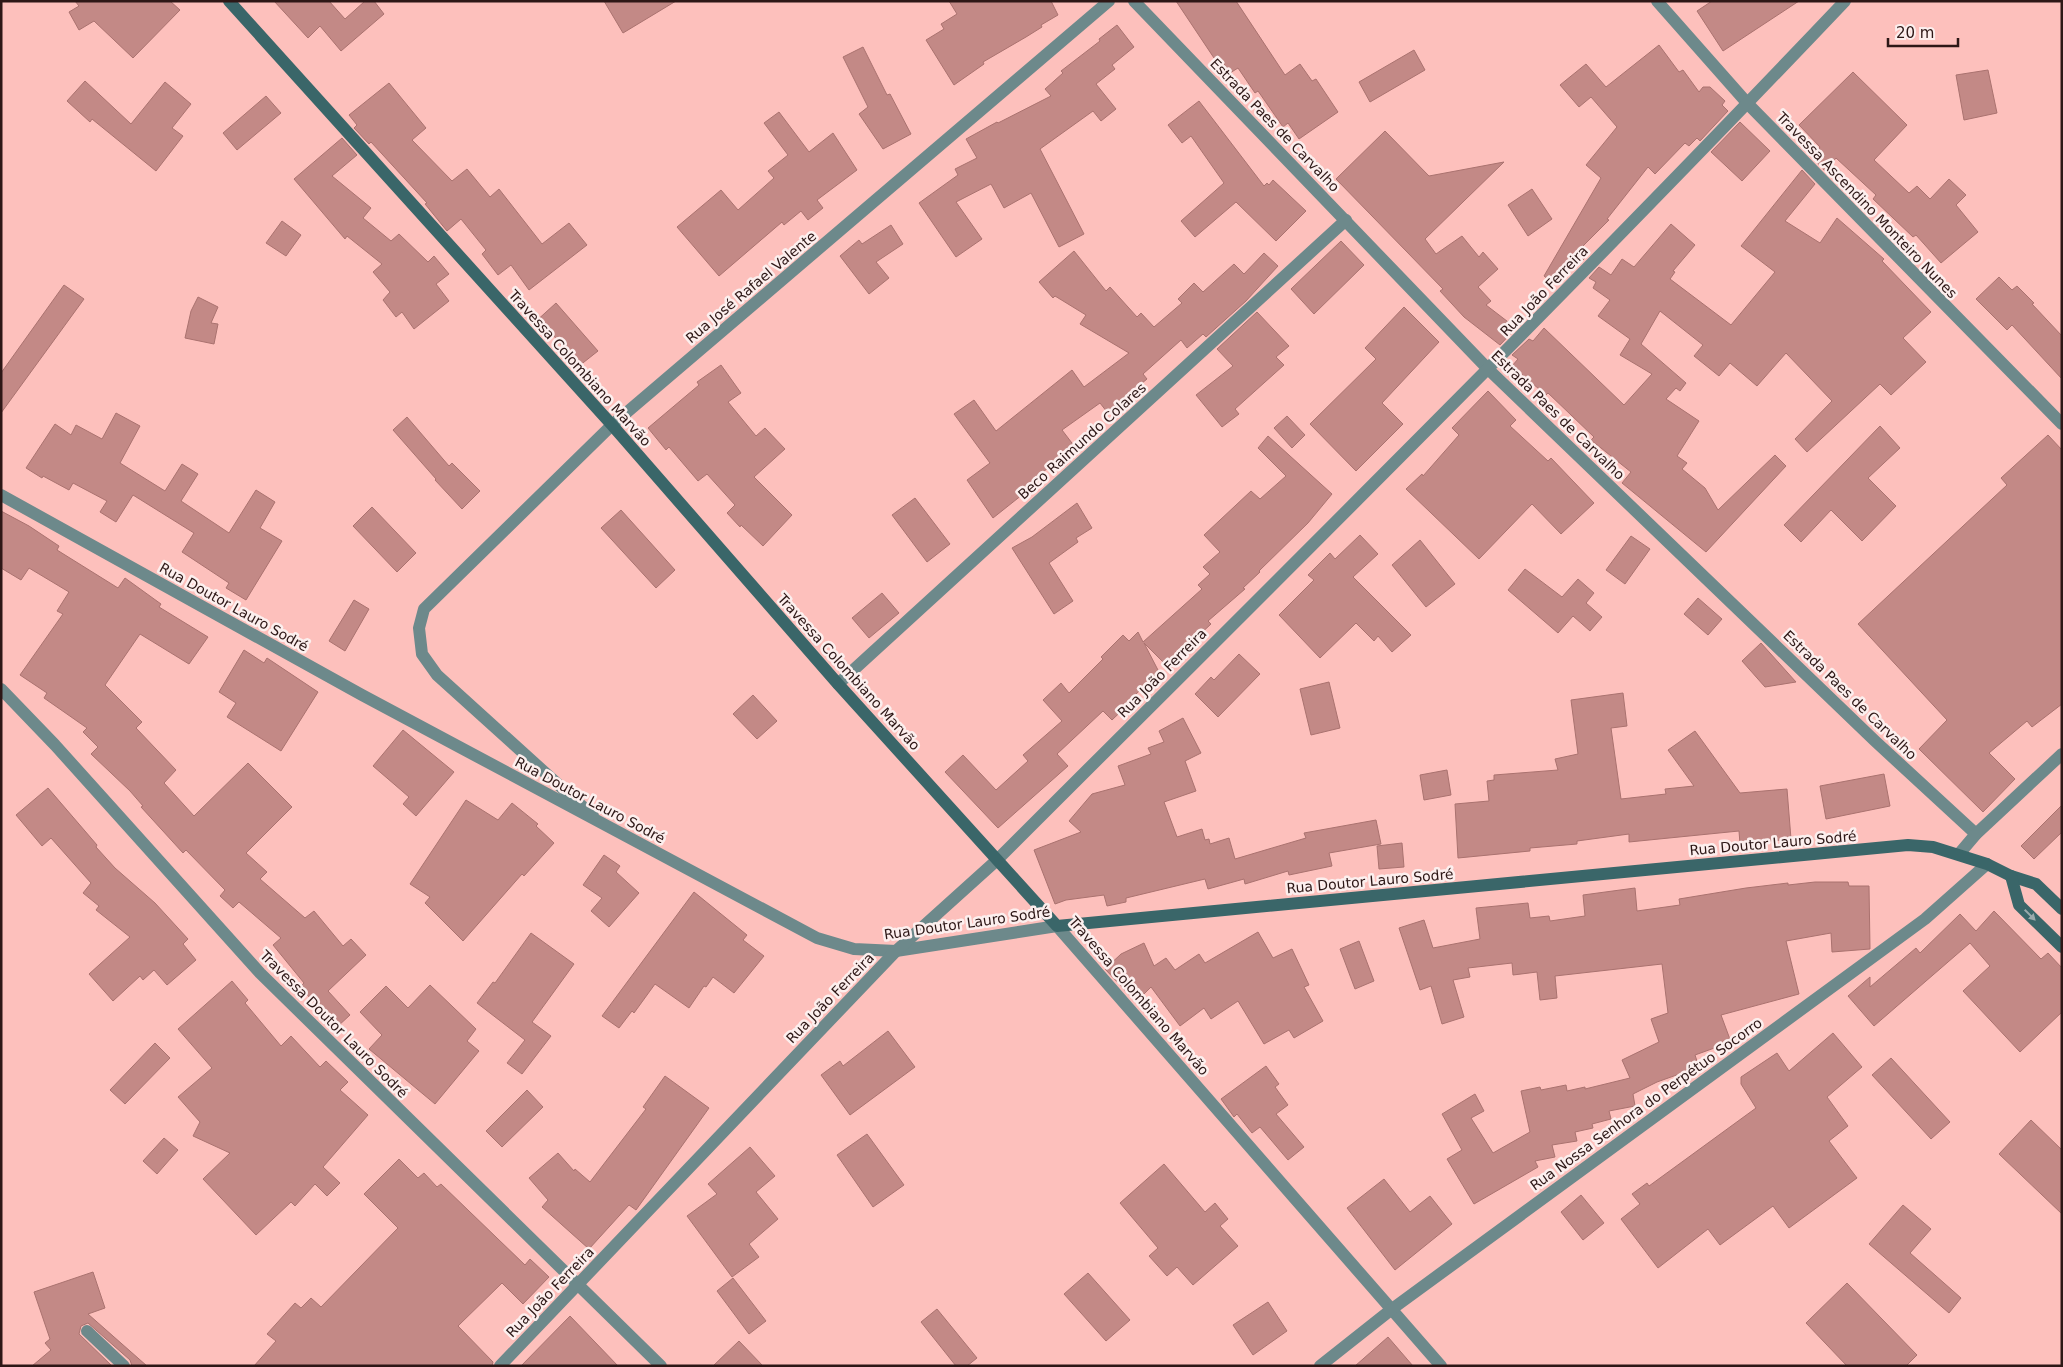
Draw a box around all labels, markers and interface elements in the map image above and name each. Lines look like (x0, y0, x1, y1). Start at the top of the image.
scale bar (1888, 15, 1958, 47)
text: 20 m (1896, 24, 1934, 42)
street label: Estrada Paes de Carvalho (1207, 55, 1343, 195)
street label: Travessa Ascendino Monteiro Nunes (1773, 108, 1960, 301)
street label: Rua José Rafael Valente (683, 228, 819, 346)
street label: Rua João Ferreira (1497, 243, 1591, 339)
street label: Travessa Colombiano Marvão (505, 286, 654, 449)
street label: Estrada Paes de Carvalho (1488, 347, 1628, 483)
street label: Beco Raimundo Colares (1015, 379, 1149, 503)
street label: Rua Doutor Lauro Sodré (157, 559, 311, 655)
street label: Travessa Colombiano Marvão (774, 590, 923, 753)
street label: Rua João Ferreira (1114, 625, 1210, 721)
street label: Estrada Paes de Carvalho (1780, 627, 1920, 763)
street label: Rua Doutor Lauro Sodré (512, 754, 668, 846)
street label: Rua Doutor Lauro Sodré (1689, 828, 1857, 858)
street label: Rua Doutor Lauro Sodré (1286, 866, 1454, 896)
street label: Rua Doutor Lauro Sodré (883, 903, 1051, 943)
one-way arrow (2024, 909, 2036, 921)
street label: Travessa Colombiano Marvão (1065, 913, 1212, 1079)
street label: Travessa Doutor Lauro Sodré (256, 946, 411, 1101)
street label: Rua João Ferreira (783, 950, 877, 1046)
street label: Rua Nossa Senhora do Perpétuo Socorro (1527, 1014, 1765, 1194)
street label: Rua João Ferreira (503, 1244, 597, 1340)

